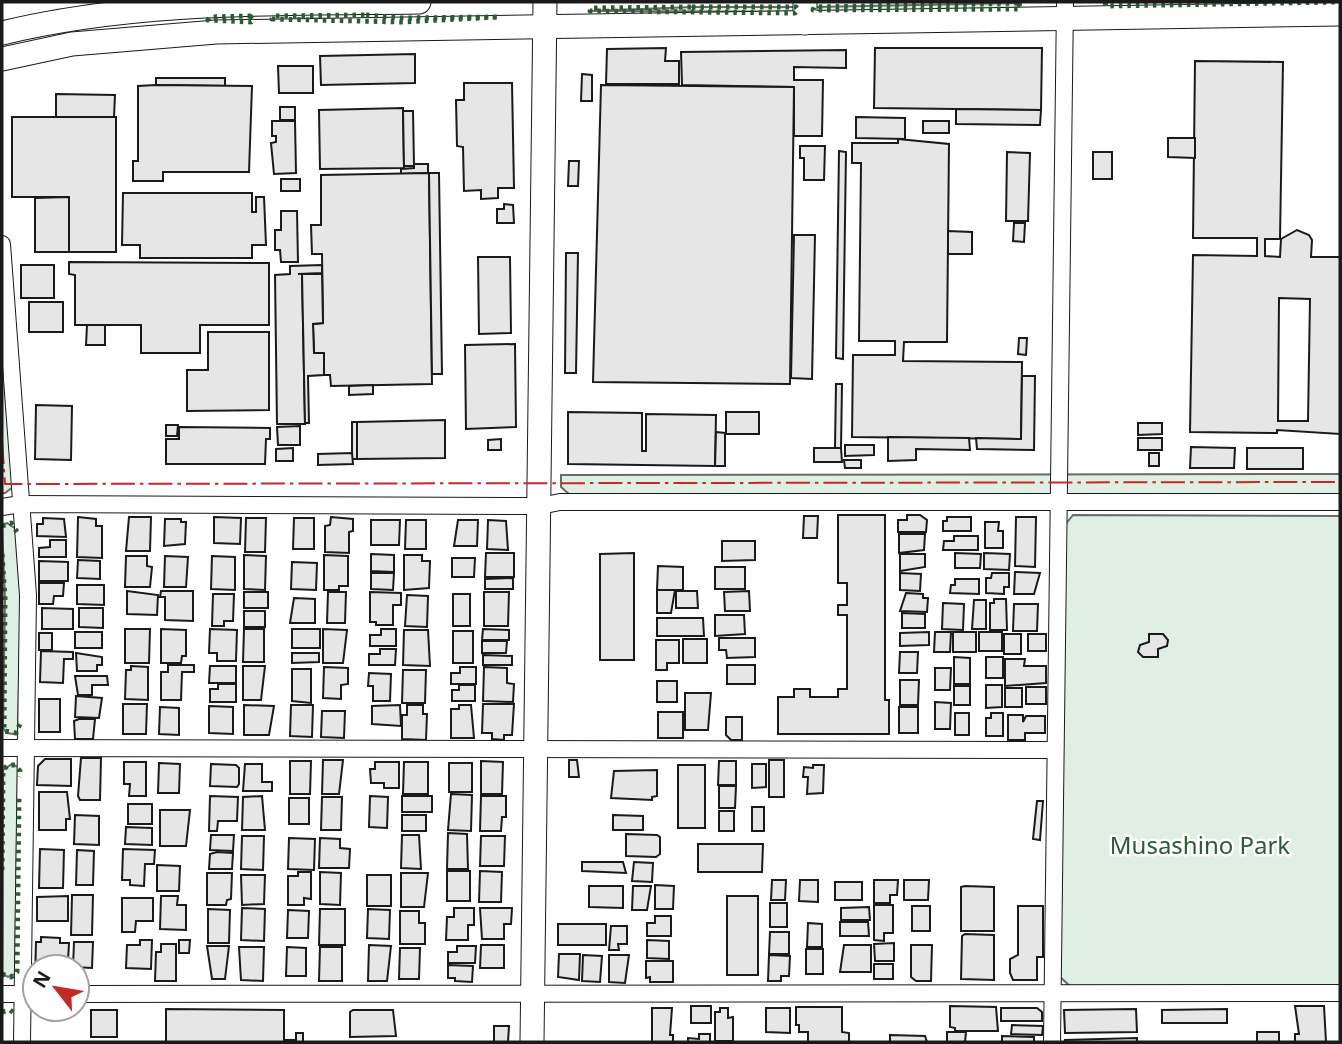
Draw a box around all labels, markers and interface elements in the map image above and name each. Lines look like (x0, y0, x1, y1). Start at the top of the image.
park label: Musashino Park (1110, 828, 1290, 861)
north arrow (21, 953, 91, 1023)
text: N (26, 966, 57, 993)

